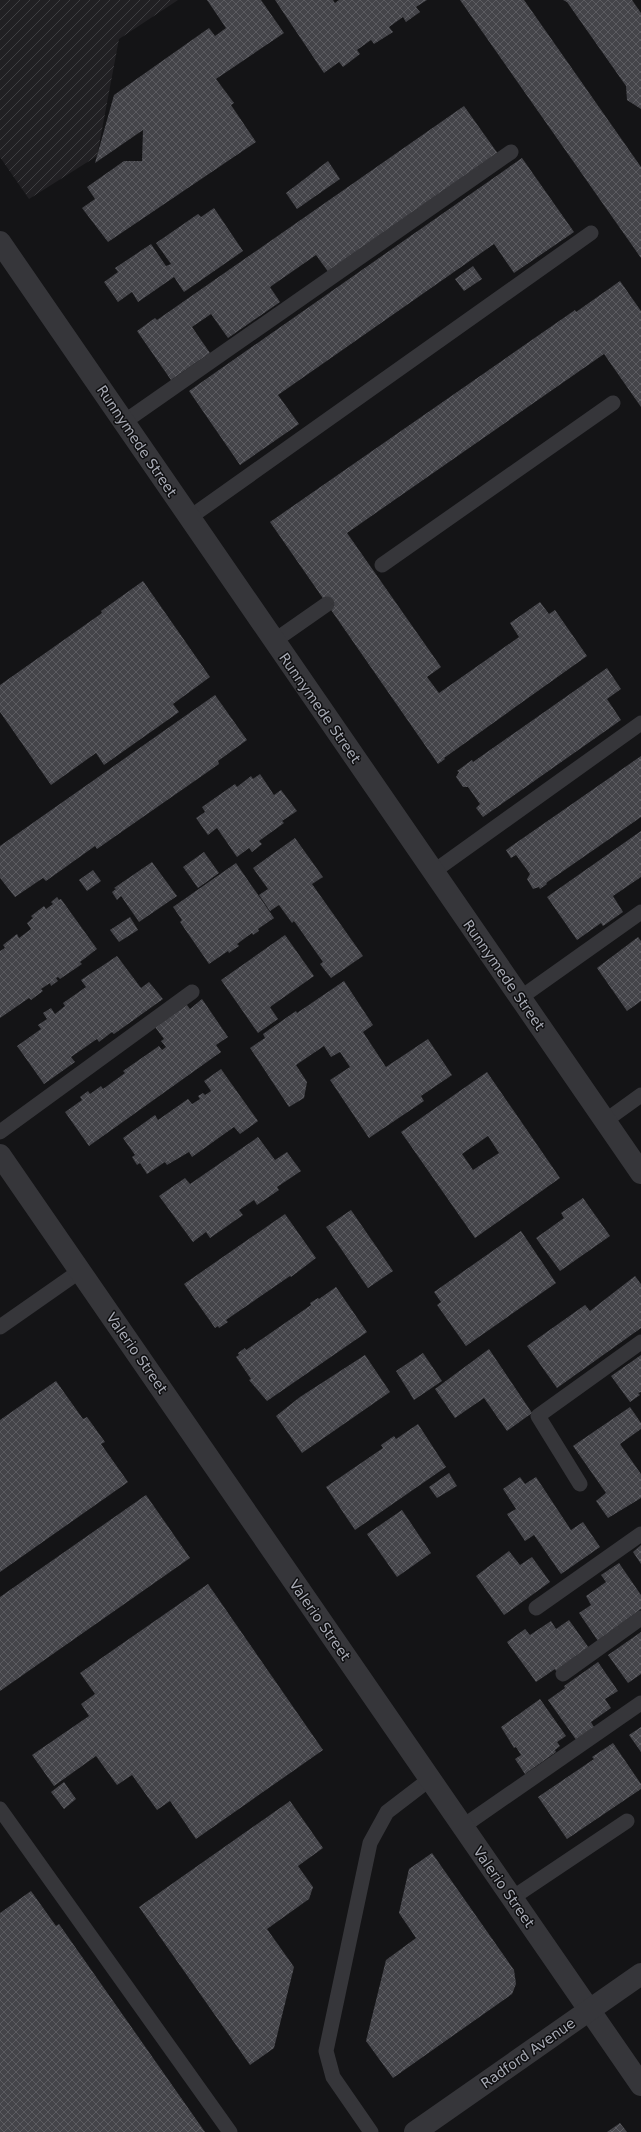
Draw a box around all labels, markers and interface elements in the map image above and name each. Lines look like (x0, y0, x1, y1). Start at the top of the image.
street label: Runnymede Street (94, 382, 180, 500)
street label: Runnymede Street (276, 650, 364, 767)
street label: Runnymede Street (460, 917, 548, 1034)
street label: Valerio Street (103, 1310, 171, 1397)
street label: Valerio Street (286, 1577, 354, 1664)
street label: Valerio Street (470, 1844, 538, 1931)
street label: Radford Avenue (478, 2015, 578, 2091)

